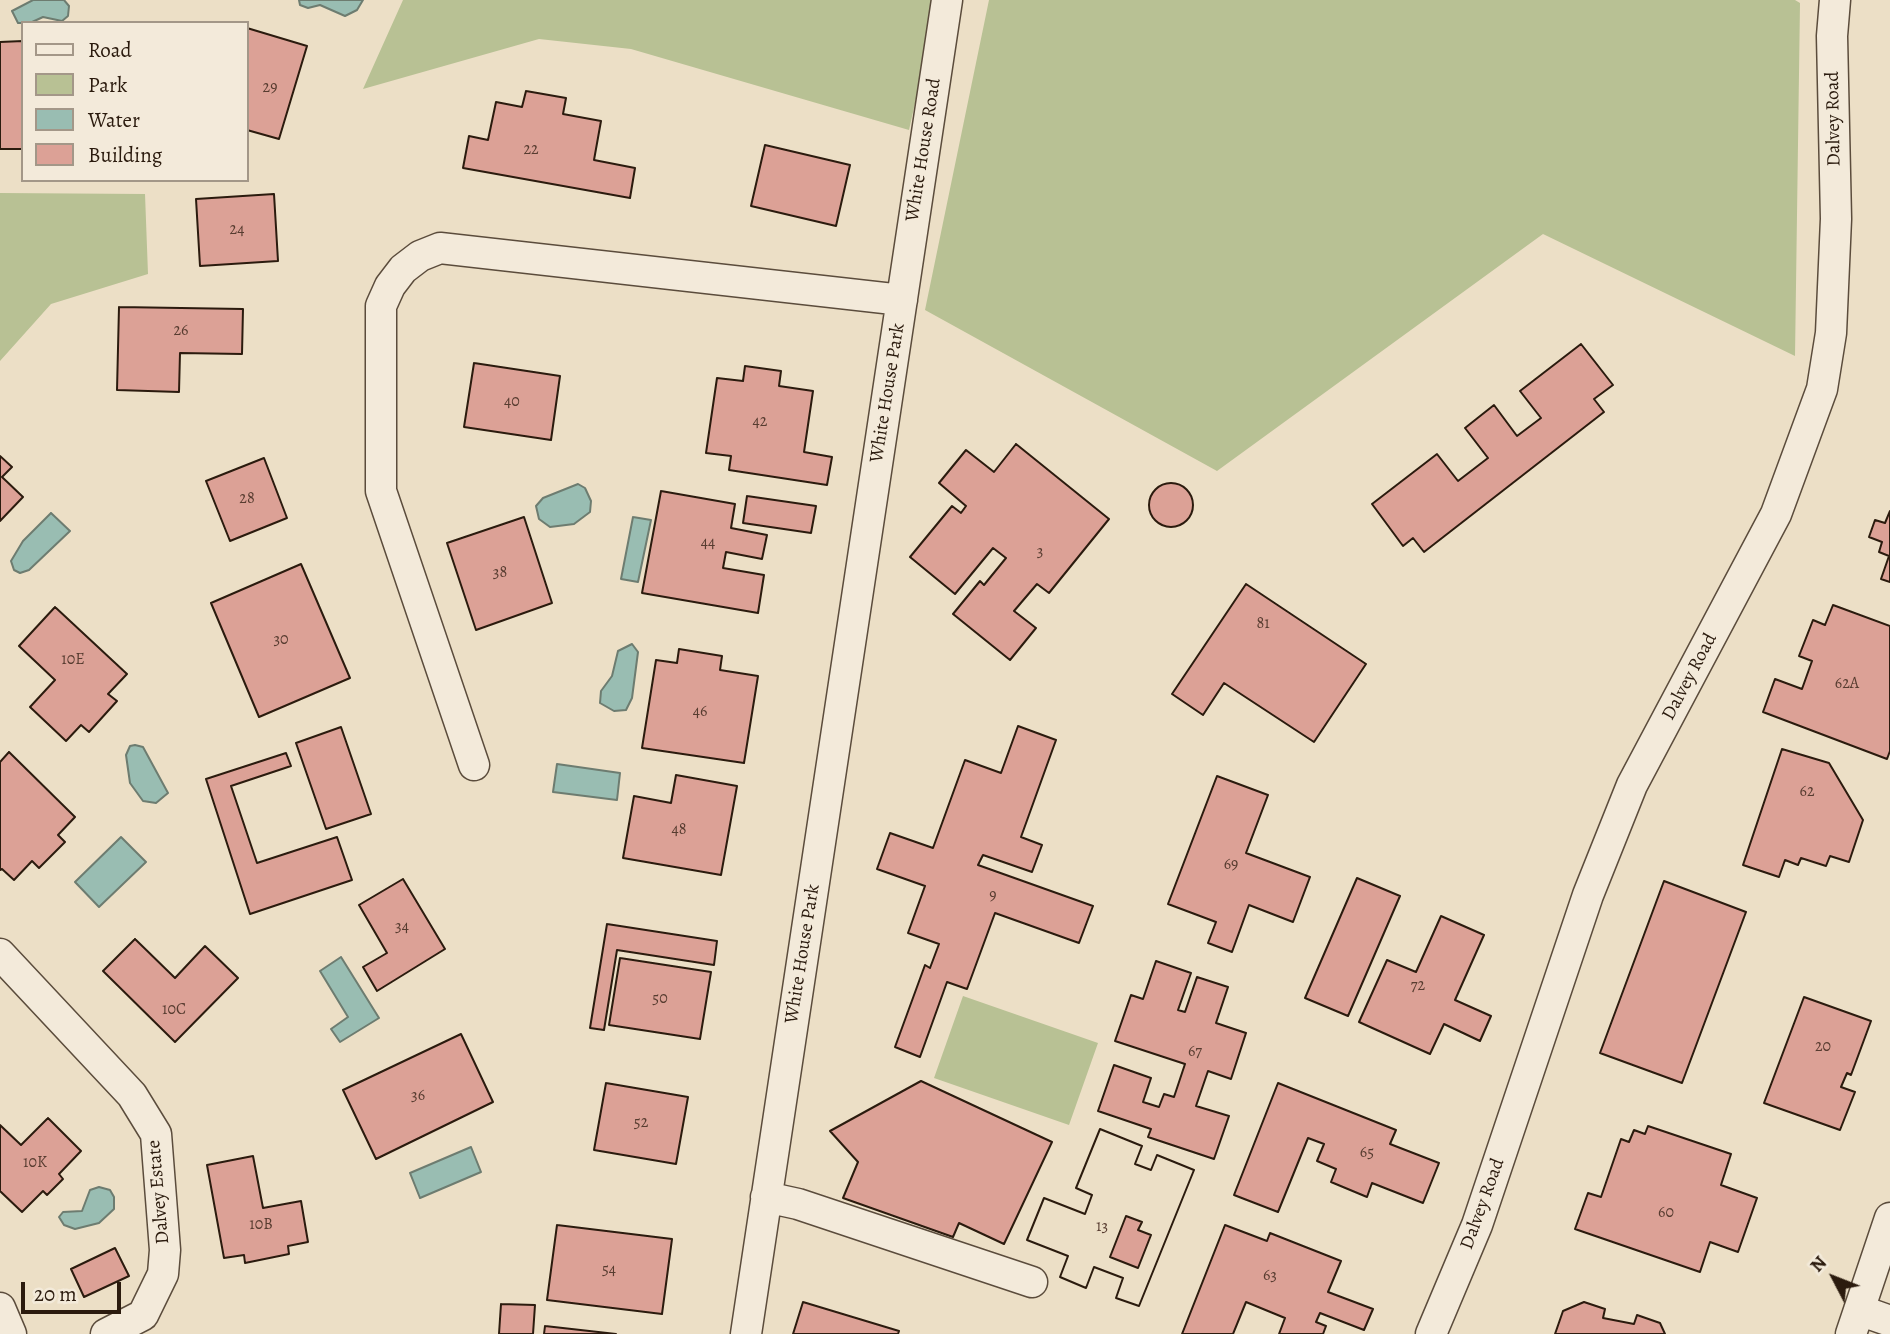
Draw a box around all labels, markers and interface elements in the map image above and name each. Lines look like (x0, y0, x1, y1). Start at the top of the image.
legend (21, 21, 248, 182)
text: Road (88, 36, 132, 64)
text: Park (88, 71, 127, 99)
street label: Dalvey Road (1822, 71, 1846, 167)
street label: White House Road (901, 77, 947, 223)
house number: 29 (263, 78, 277, 98)
text: Water (88, 106, 140, 134)
house number: 22 (523, 140, 539, 160)
text: Building (88, 141, 162, 169)
house number: 24 (230, 220, 244, 240)
house number: 26 (174, 321, 188, 341)
street label: White House Park (866, 322, 910, 464)
house number: 40 (504, 392, 520, 412)
house number: 42 (753, 412, 767, 432)
house number: 28 (239, 489, 255, 509)
house number: 44 (701, 533, 715, 553)
house number: 3 (1037, 542, 1043, 562)
house number: 38 (493, 563, 507, 583)
house number: 81 (1256, 614, 1270, 634)
house number: 30 (273, 630, 289, 650)
street label: Dalvey Road (1658, 630, 1722, 724)
house number: 10E (61, 650, 85, 670)
house number: 62A (1835, 674, 1859, 694)
house number: 46 (693, 702, 707, 722)
house number: 62 (1800, 782, 1814, 802)
house number: 48 (671, 820, 687, 840)
house number: 69 (1224, 855, 1238, 875)
street label: White House Park (781, 883, 825, 1025)
house number: 9 (989, 886, 997, 906)
house number: 34 (395, 917, 409, 937)
house number: 72 (1411, 976, 1425, 996)
house number: 50 (652, 989, 668, 1009)
house number: 10C (162, 1000, 186, 1020)
house number: 20 (1815, 1037, 1831, 1057)
house number: 67 (1188, 1042, 1202, 1062)
house number: 36 (411, 1086, 425, 1106)
house number: 52 (634, 1113, 648, 1133)
street label: Dalvey Estate (143, 1139, 175, 1245)
house number: 65 (1360, 1143, 1374, 1163)
house number: 10K (23, 1153, 47, 1173)
street label: Dalvey Road (1456, 1155, 1510, 1253)
house number: 60 (1658, 1203, 1674, 1223)
house number: 10B (249, 1215, 273, 1235)
house number: 13 (1096, 1217, 1108, 1237)
north arrow (1799, 1243, 1869, 1313)
text: N (1804, 1250, 1833, 1278)
house number: 54 (602, 1260, 616, 1280)
house number: 63 (1263, 1266, 1277, 1286)
scale bar (24, 1268, 124, 1312)
text: 20 m (34, 1280, 77, 1308)

